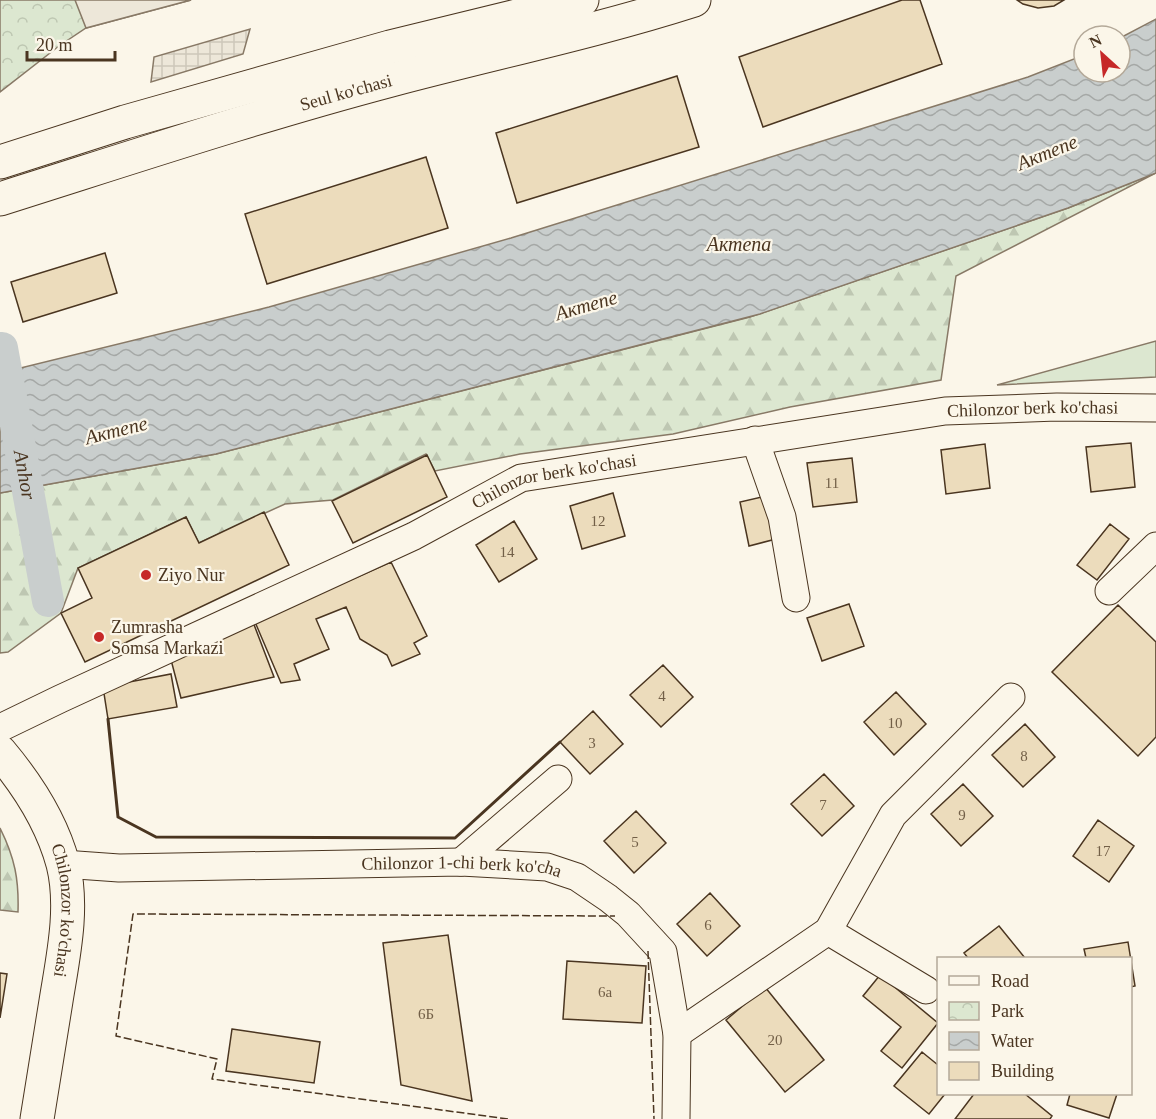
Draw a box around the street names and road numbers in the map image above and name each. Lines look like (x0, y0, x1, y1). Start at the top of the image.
street label: Seul ko'chasi (298, 70, 394, 115)
street label: Chilonzor berk ko'chasi (947, 397, 1118, 421)
street label: Chilonzor berk ko'chasi (468, 450, 638, 513)
street label: Chilonzor ko'chasi (47, 841, 78, 979)
street label: Chilonzor 1-chi berk ko'cha (361, 852, 564, 881)

